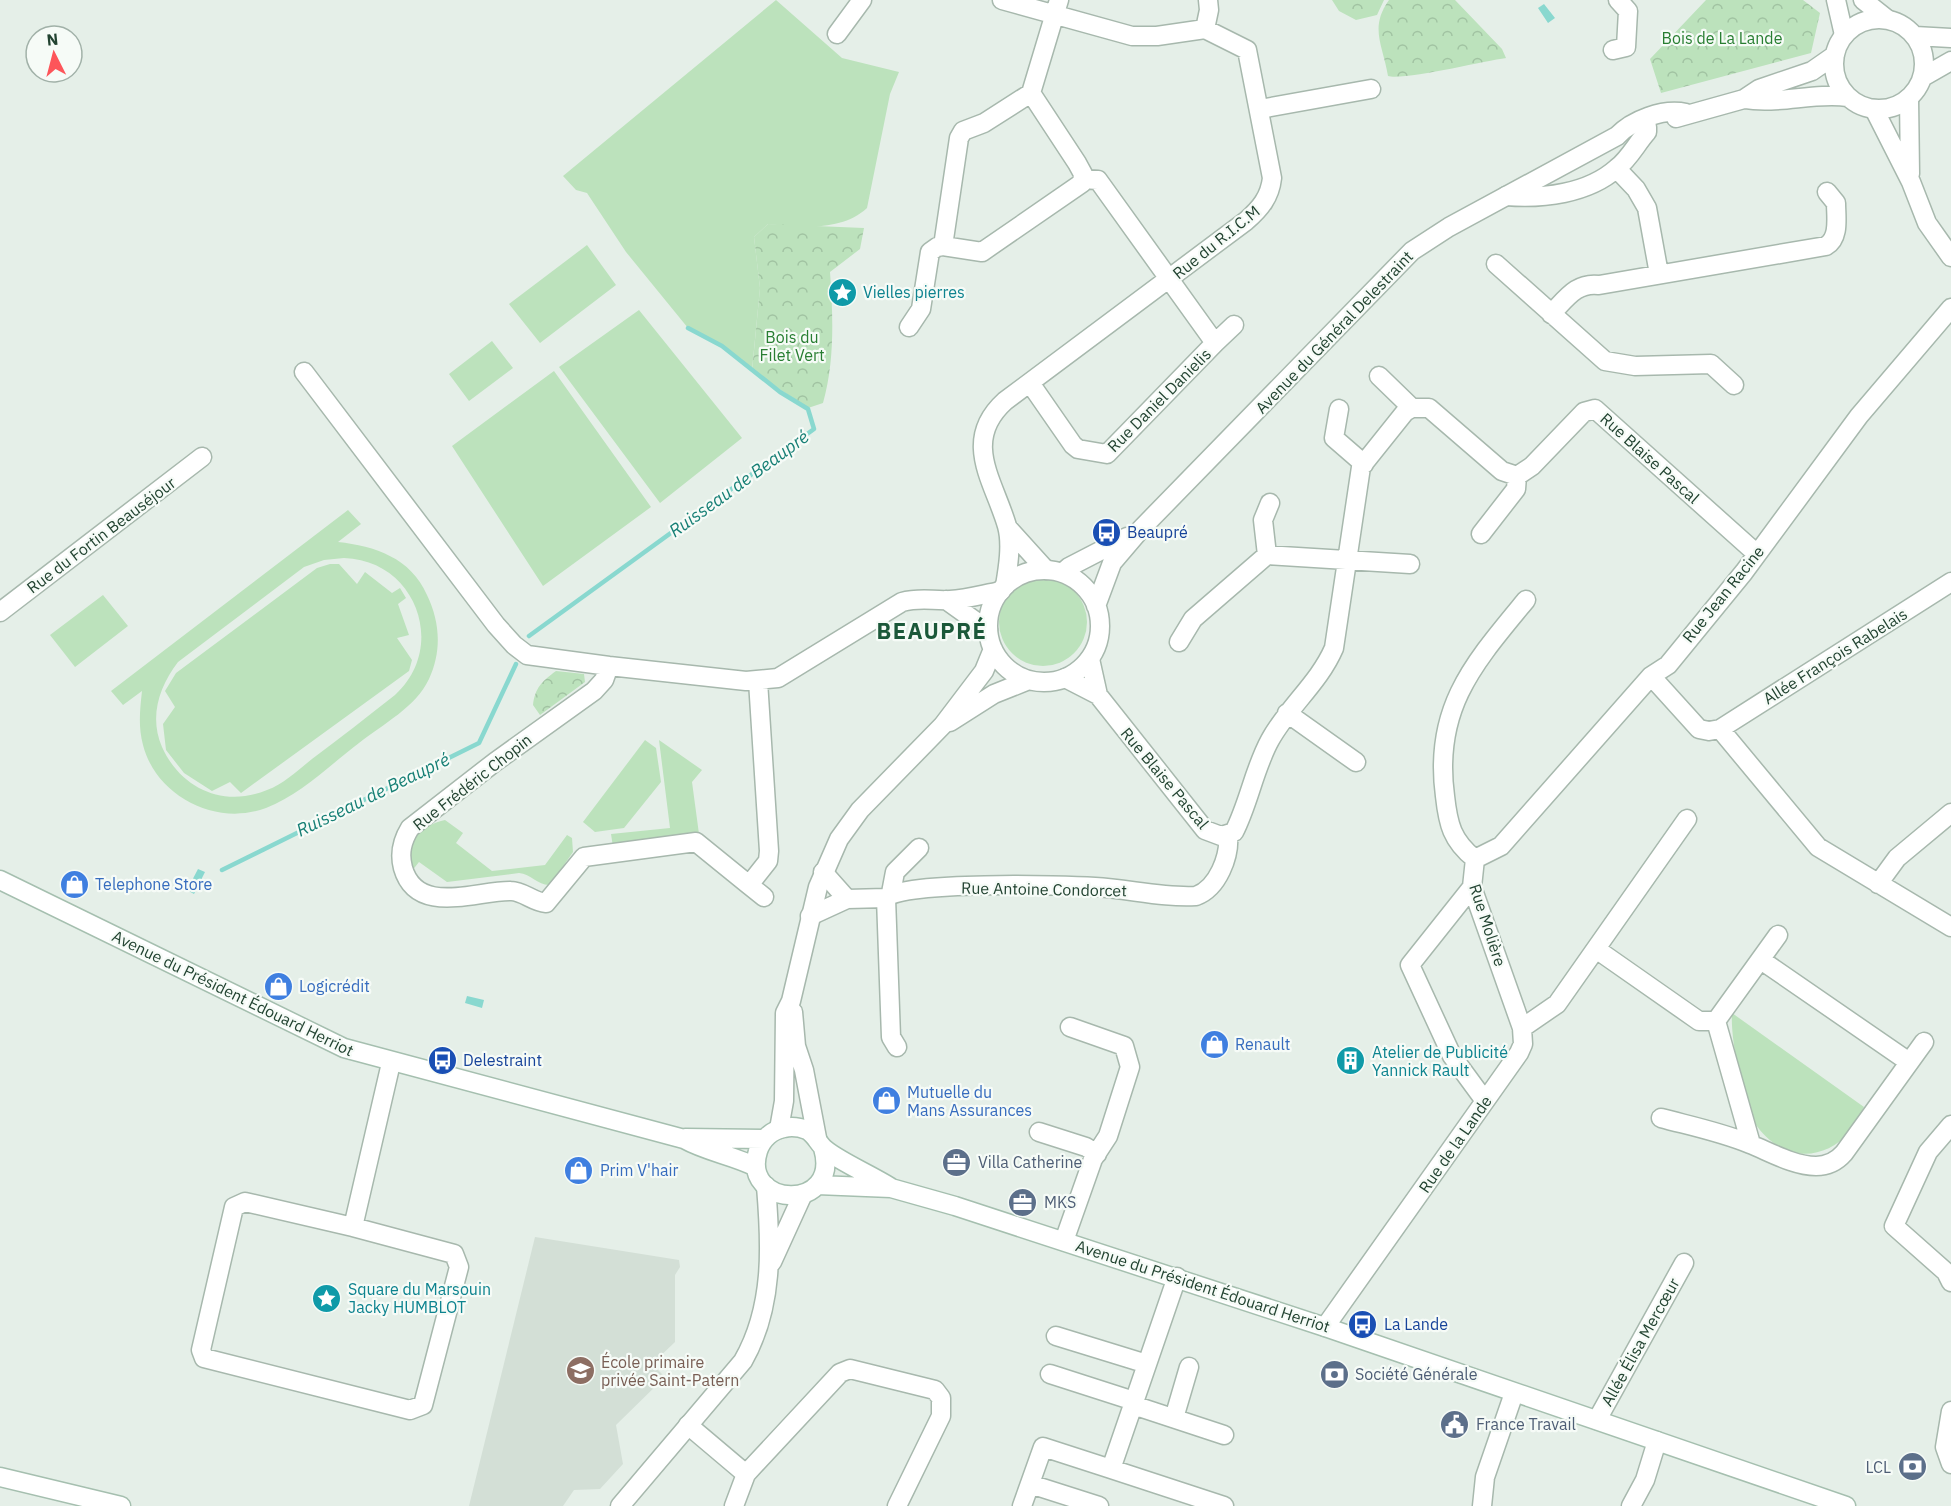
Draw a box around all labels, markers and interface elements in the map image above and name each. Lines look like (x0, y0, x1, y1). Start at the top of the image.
north arrow (24, 24, 84, 84)
park label: Bois de La Lande (1662, 28, 1783, 48)
text: N (46, 29, 59, 50)
street label: Rue du R.I.C.M (1168, 201, 1264, 283)
street label: Avenue du Général Delestraint (1251, 246, 1417, 418)
place icon: Vielles pierres (826, 276, 858, 308)
place label: Vielles pierres (863, 282, 965, 302)
park label: Bois du Filet Vert (759, 327, 825, 365)
street label: Rue Daniel Danielis (1103, 344, 1215, 456)
street label: Rue Blaise Pascal (1596, 408, 1704, 508)
water label: Ruisseau de Beaupré (664, 425, 813, 542)
street label: Rue du Fortin Beauséjour (23, 472, 180, 598)
bus stop icon: Beaupré (1090, 516, 1122, 548)
place label: Beaupré (1127, 522, 1188, 542)
street label: Rue Jean Racine (1678, 541, 1768, 646)
street label: Allée François Rabelais (1759, 603, 1911, 709)
district label: BEAUPRÉ (877, 616, 987, 645)
street label: Rue Blaise Pascal (1117, 723, 1213, 833)
street label: Rue Frédéric Chopin (409, 729, 535, 835)
water label: Ruisseau de Beaupré (292, 747, 453, 842)
shop icon: Telephone Store (58, 868, 90, 900)
place label: Telephone Store (95, 874, 213, 894)
street label: Rue Antoine Condorcet (961, 878, 1127, 900)
street label: Rue Molière (1465, 881, 1511, 969)
street label: Avenue du Président Édouard Herriot (109, 925, 357, 1060)
shop icon: Logicrédit (262, 970, 294, 1002)
place label: Logicrédit (299, 976, 370, 996)
shop icon: Renault (1198, 1028, 1230, 1060)
place label: Renault (1235, 1034, 1290, 1054)
place label: Atelier de Publicité Yannick Rault (1372, 1042, 1508, 1080)
bus stop icon: Delestraint (426, 1044, 458, 1076)
building icon: Atelier de Publicité Yannick Rault (1335, 1045, 1367, 1077)
place label: Delestraint (463, 1050, 542, 1070)
place label: Mutuelle du Mans Assurances (907, 1082, 1032, 1120)
shop icon: Mutuelle du Mans Assurances (870, 1085, 902, 1117)
street label: Rue de la Lande (1414, 1091, 1496, 1196)
office icon: Villa Catherine (941, 1146, 973, 1178)
place label: Villa Catherine (978, 1152, 1083, 1172)
shop icon: Prim V'hair (563, 1154, 595, 1186)
place label: Prim V'hair (600, 1160, 679, 1180)
office icon: MKS (1007, 1186, 1039, 1218)
place label: MKS (1044, 1192, 1076, 1212)
street label: Avenue du Président Édouard Herriot (1073, 1234, 1333, 1337)
street label: Allée Élisa Mercœur (1596, 1274, 1684, 1410)
place label: Square du Marsouin Jacky HUMBLOT (348, 1279, 491, 1317)
place icon: Square du Marsouin Jacky HUMBLOT (311, 1282, 343, 1314)
bus stop icon: La Lande (1347, 1308, 1379, 1340)
place label: La Lande (1384, 1314, 1448, 1334)
place label: École primaire privée Saint-Patern (601, 1351, 739, 1390)
school or university icon: École primaire privée Saint-Patern (564, 1355, 596, 1387)
bank icon: Société Générale (1318, 1358, 1350, 1390)
place label: Société Générale (1355, 1364, 1478, 1384)
public building icon: France Travail (1439, 1408, 1471, 1440)
place label: France Travail (1476, 1414, 1576, 1434)
bank icon: LCL (1896, 1451, 1928, 1483)
place label: LCL (1866, 1457, 1891, 1477)

